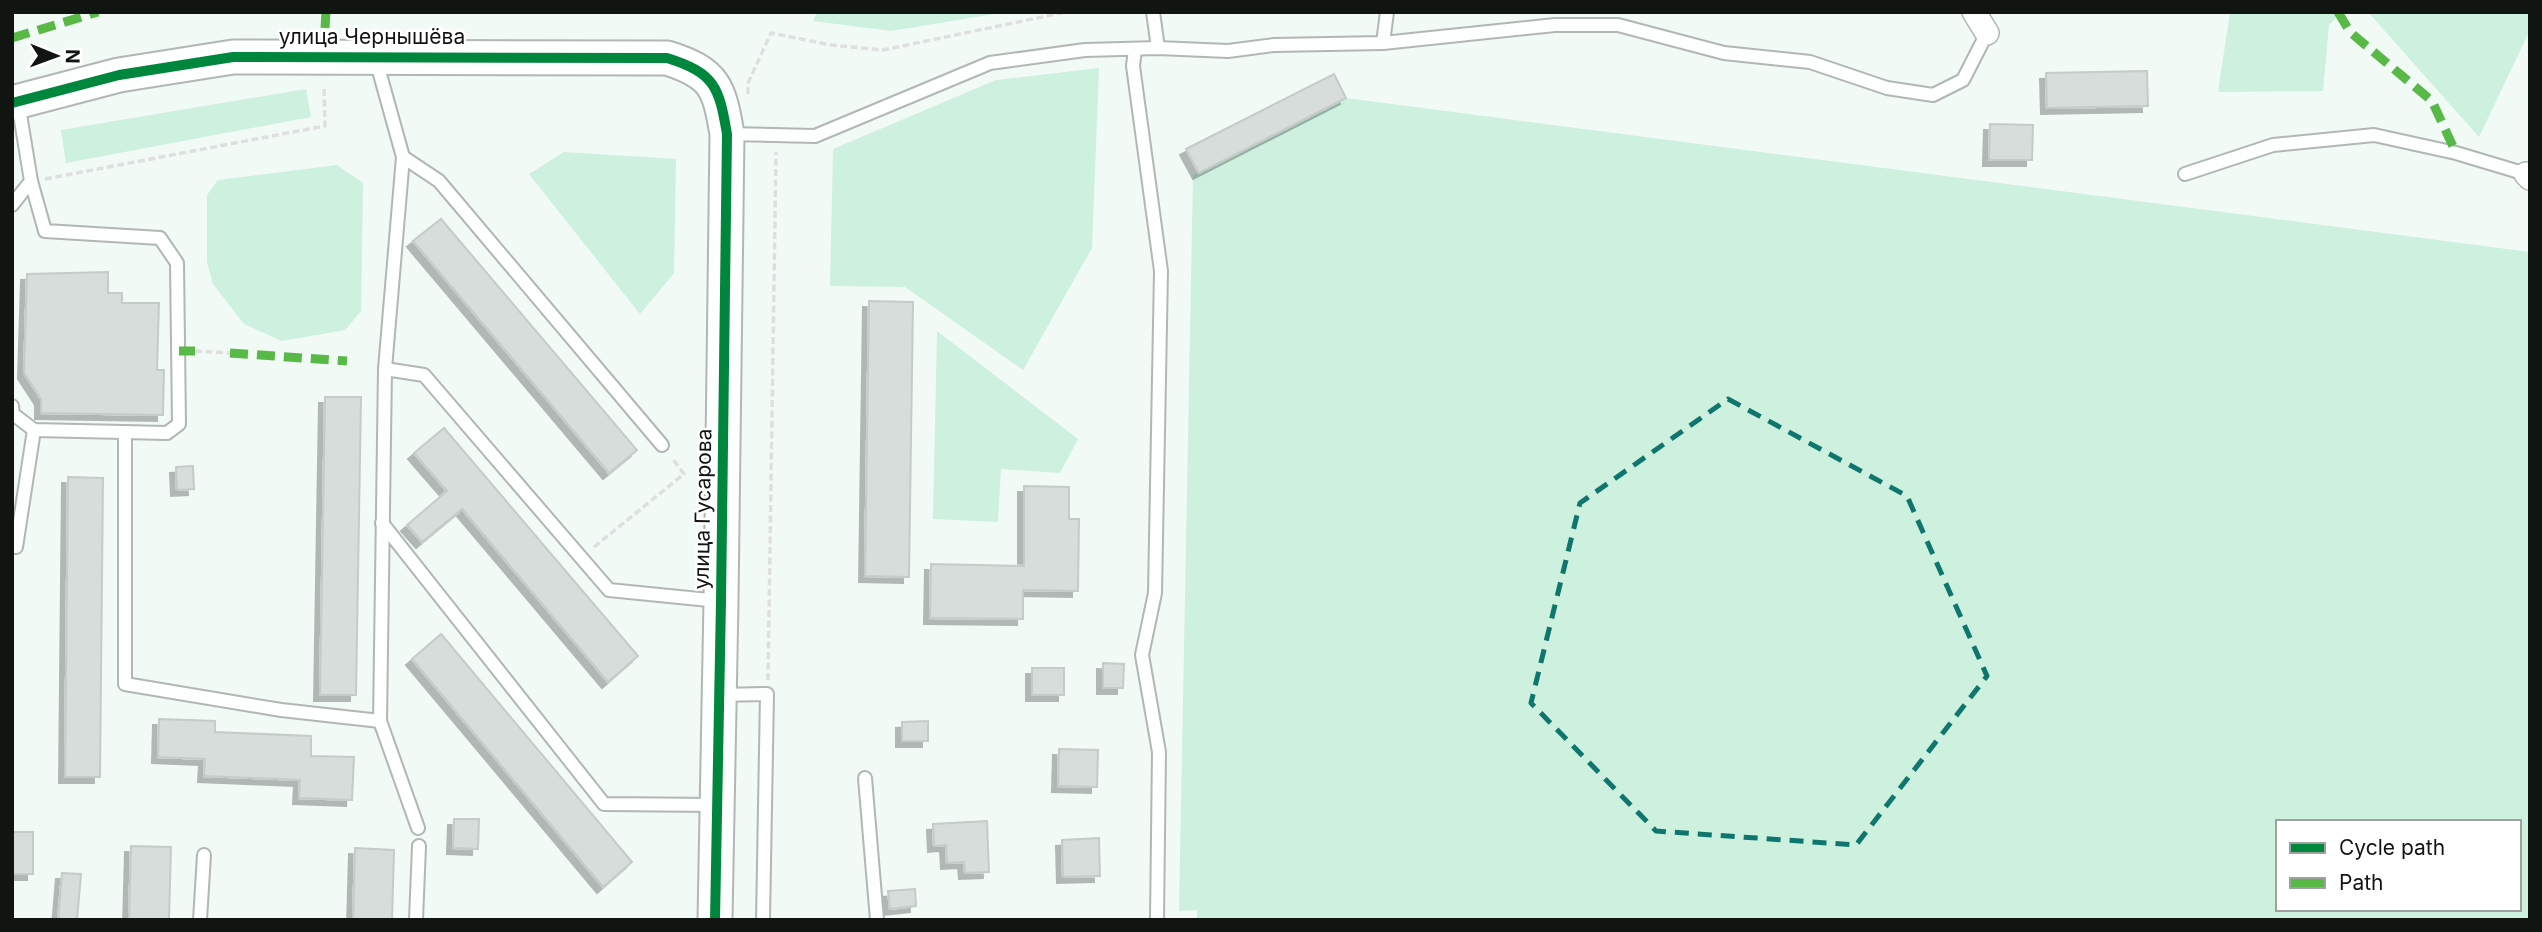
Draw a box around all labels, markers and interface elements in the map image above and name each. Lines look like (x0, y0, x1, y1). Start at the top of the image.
north arrow (21, 21, 91, 91)
street label: улица Чернышёва (279, 24, 465, 49)
text: N (61, 49, 84, 64)
street label: улица Гусарова (689, 428, 716, 590)
legend (2276, 820, 2521, 911)
text: Cycle path (2339, 835, 2445, 860)
text: Path (2339, 870, 2384, 895)

